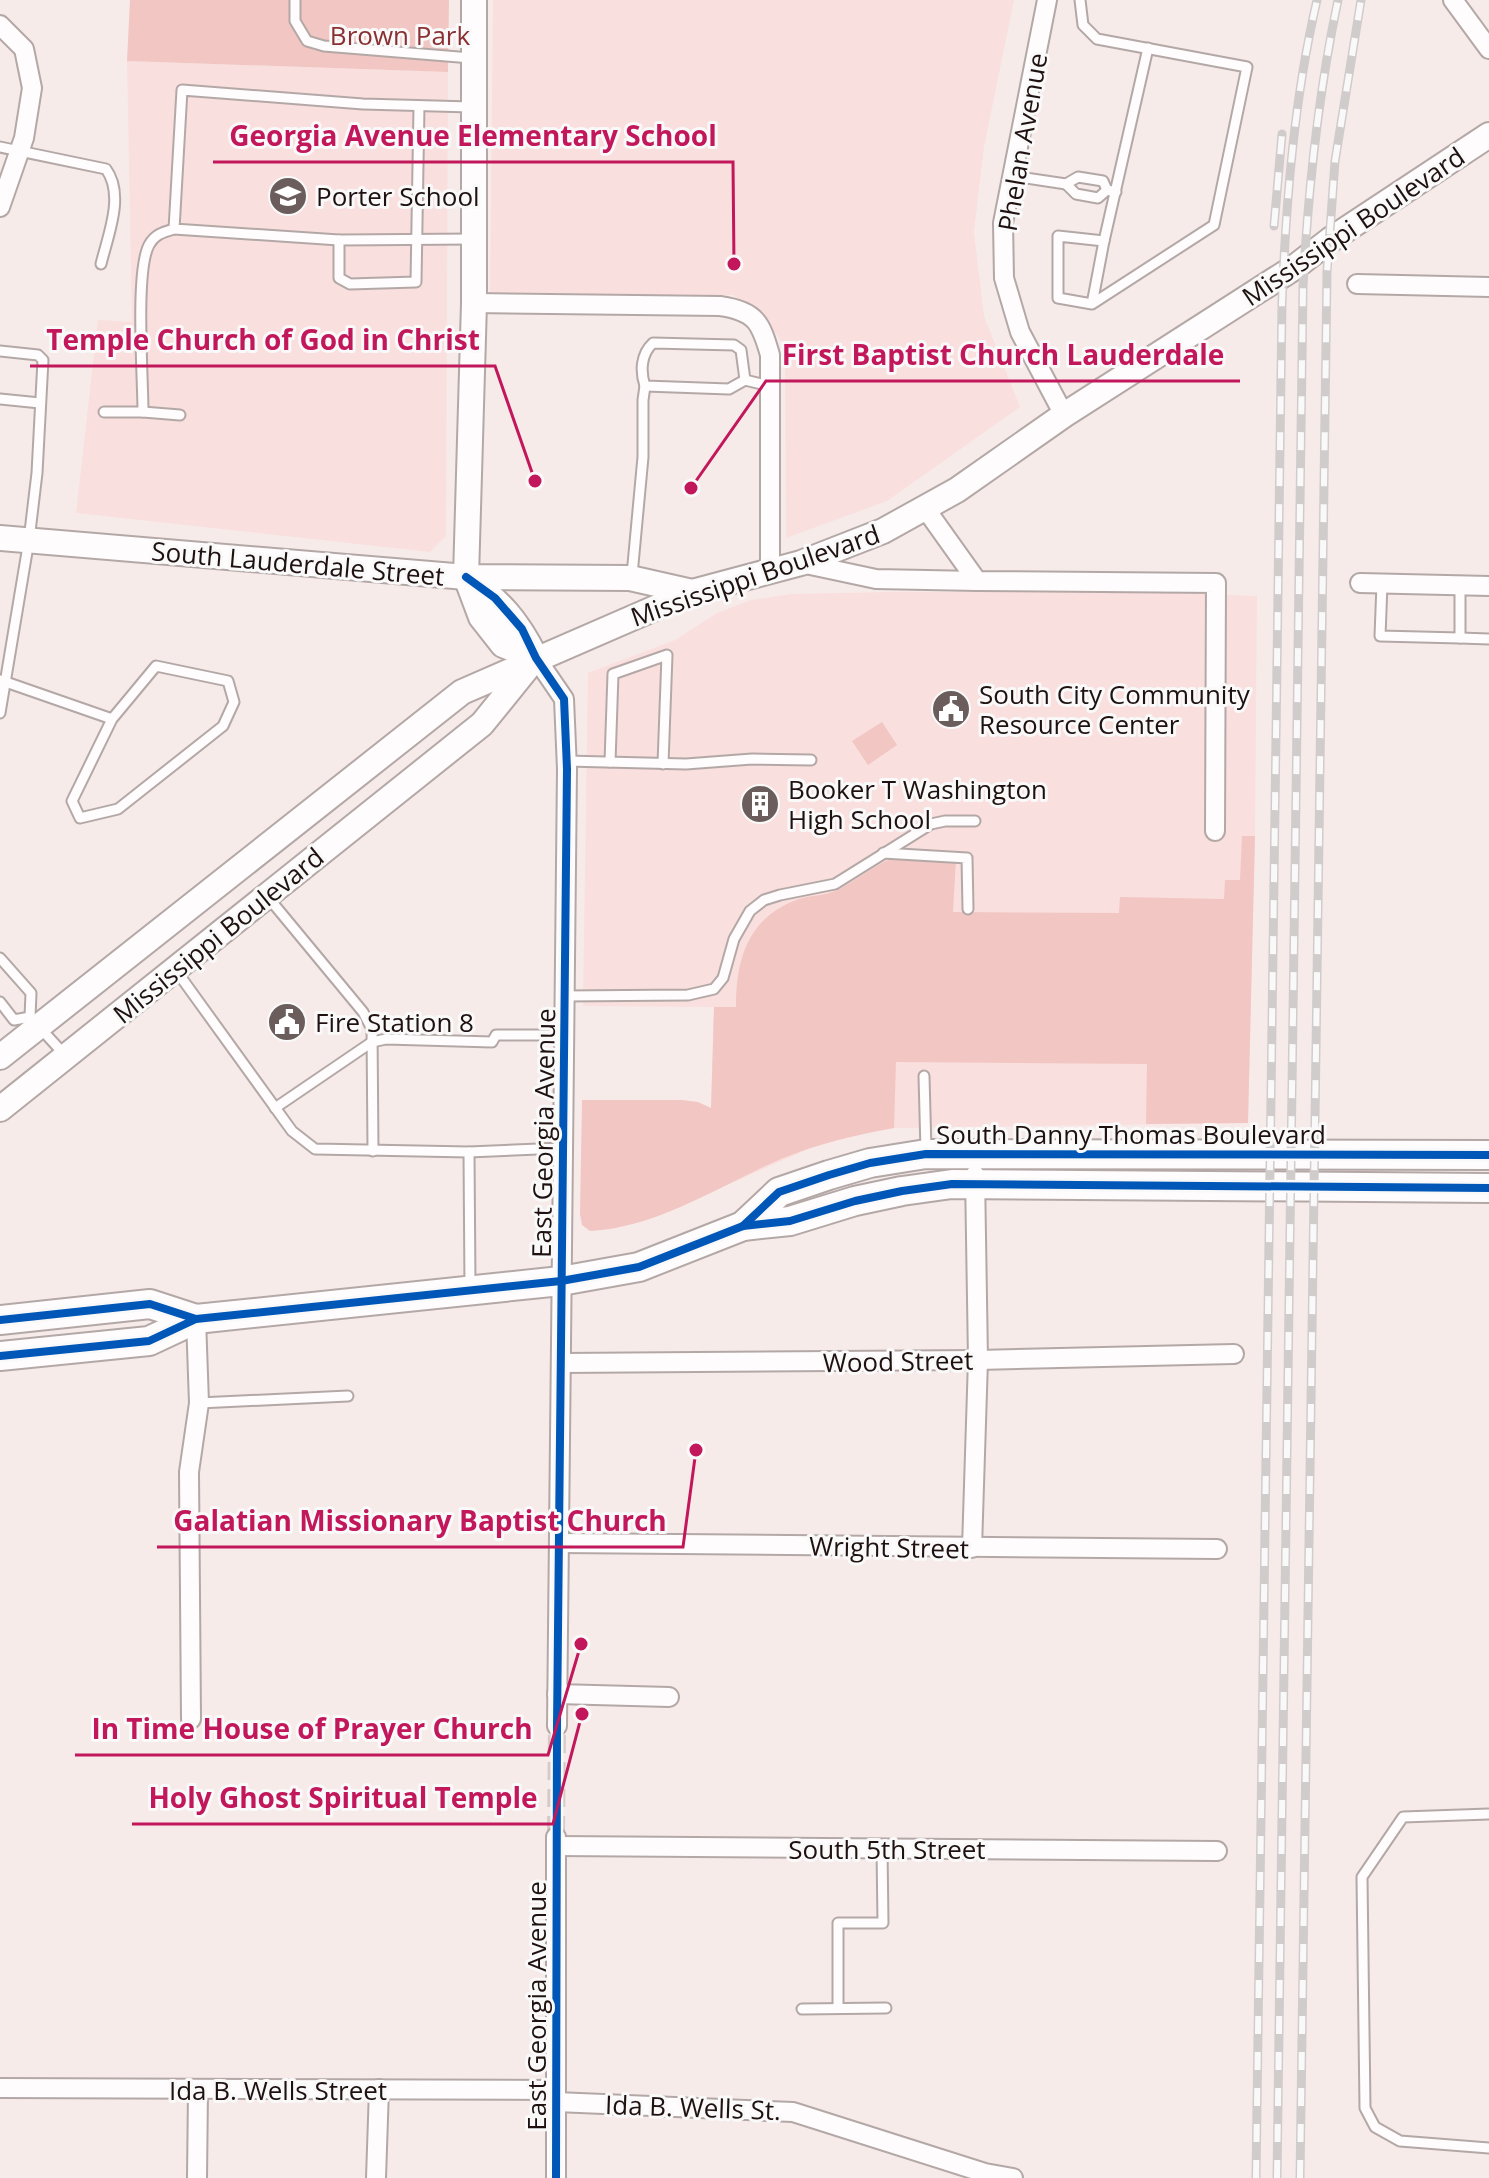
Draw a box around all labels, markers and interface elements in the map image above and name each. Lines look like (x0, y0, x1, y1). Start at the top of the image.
park label: Brown Park (330, 17, 470, 53)
street label: Phelan Avenue (989, 50, 1055, 234)
callout: Georgia Avenue Elementary School (213, 110, 733, 162)
text: Georgia Avenue Elementary School (229, 116, 717, 154)
street label: Mississippi Boulevard (1235, 138, 1471, 314)
school or university icon: Porter School (267, 175, 309, 217)
place label: Porter School (316, 178, 480, 214)
callout: Temple Church of God in Christ (30, 314, 495, 366)
text: Temple Church of God in Christ (46, 320, 480, 358)
callout: First Baptist Church Lauderdale (766, 329, 1240, 381)
text: First Baptist Church Lauderdale (782, 335, 1224, 373)
street label: Mississippi Boulevard (626, 515, 884, 635)
street label: South Lauderdale Street (150, 532, 446, 594)
place label: South City Community Resource Center (979, 676, 1251, 742)
public building icon: South City Community Resource Center (930, 688, 972, 730)
place label: Booker T Washington High School (788, 771, 1047, 837)
building icon: Booker T Washington High School (739, 783, 781, 825)
street label: Mississippi Boulevard (105, 839, 331, 1031)
public building icon: Fire Station 8 (266, 1001, 308, 1043)
place label: Fire Station 8 (315, 1004, 474, 1040)
street label: East Georgia Avenue (523, 1008, 563, 1258)
street label: South Danny Thomas Boulevard (936, 1116, 1326, 1152)
street label: Wood Street (822, 1342, 974, 1380)
callout: Galatian Missionary Baptist Church (157, 1495, 683, 1547)
text: Galatian Missionary Baptist Church (173, 1501, 667, 1539)
street label: Wright Street (809, 1528, 969, 1566)
callout: In Time House of Prayer Church (75, 1703, 548, 1755)
text: In Time House of Prayer Church (91, 1709, 533, 1747)
callout: Holy Ghost Spiritual Temple (132, 1772, 553, 1824)
text: Holy Ghost Spiritual Temple (148, 1778, 538, 1816)
street label: South 5th Street (788, 1831, 986, 1867)
street label: East Georgia Avenue (518, 1881, 554, 2131)
street label: Ida B. Wells Street (169, 2072, 387, 2108)
street label: Ida B. Wells St. (604, 2086, 782, 2128)

